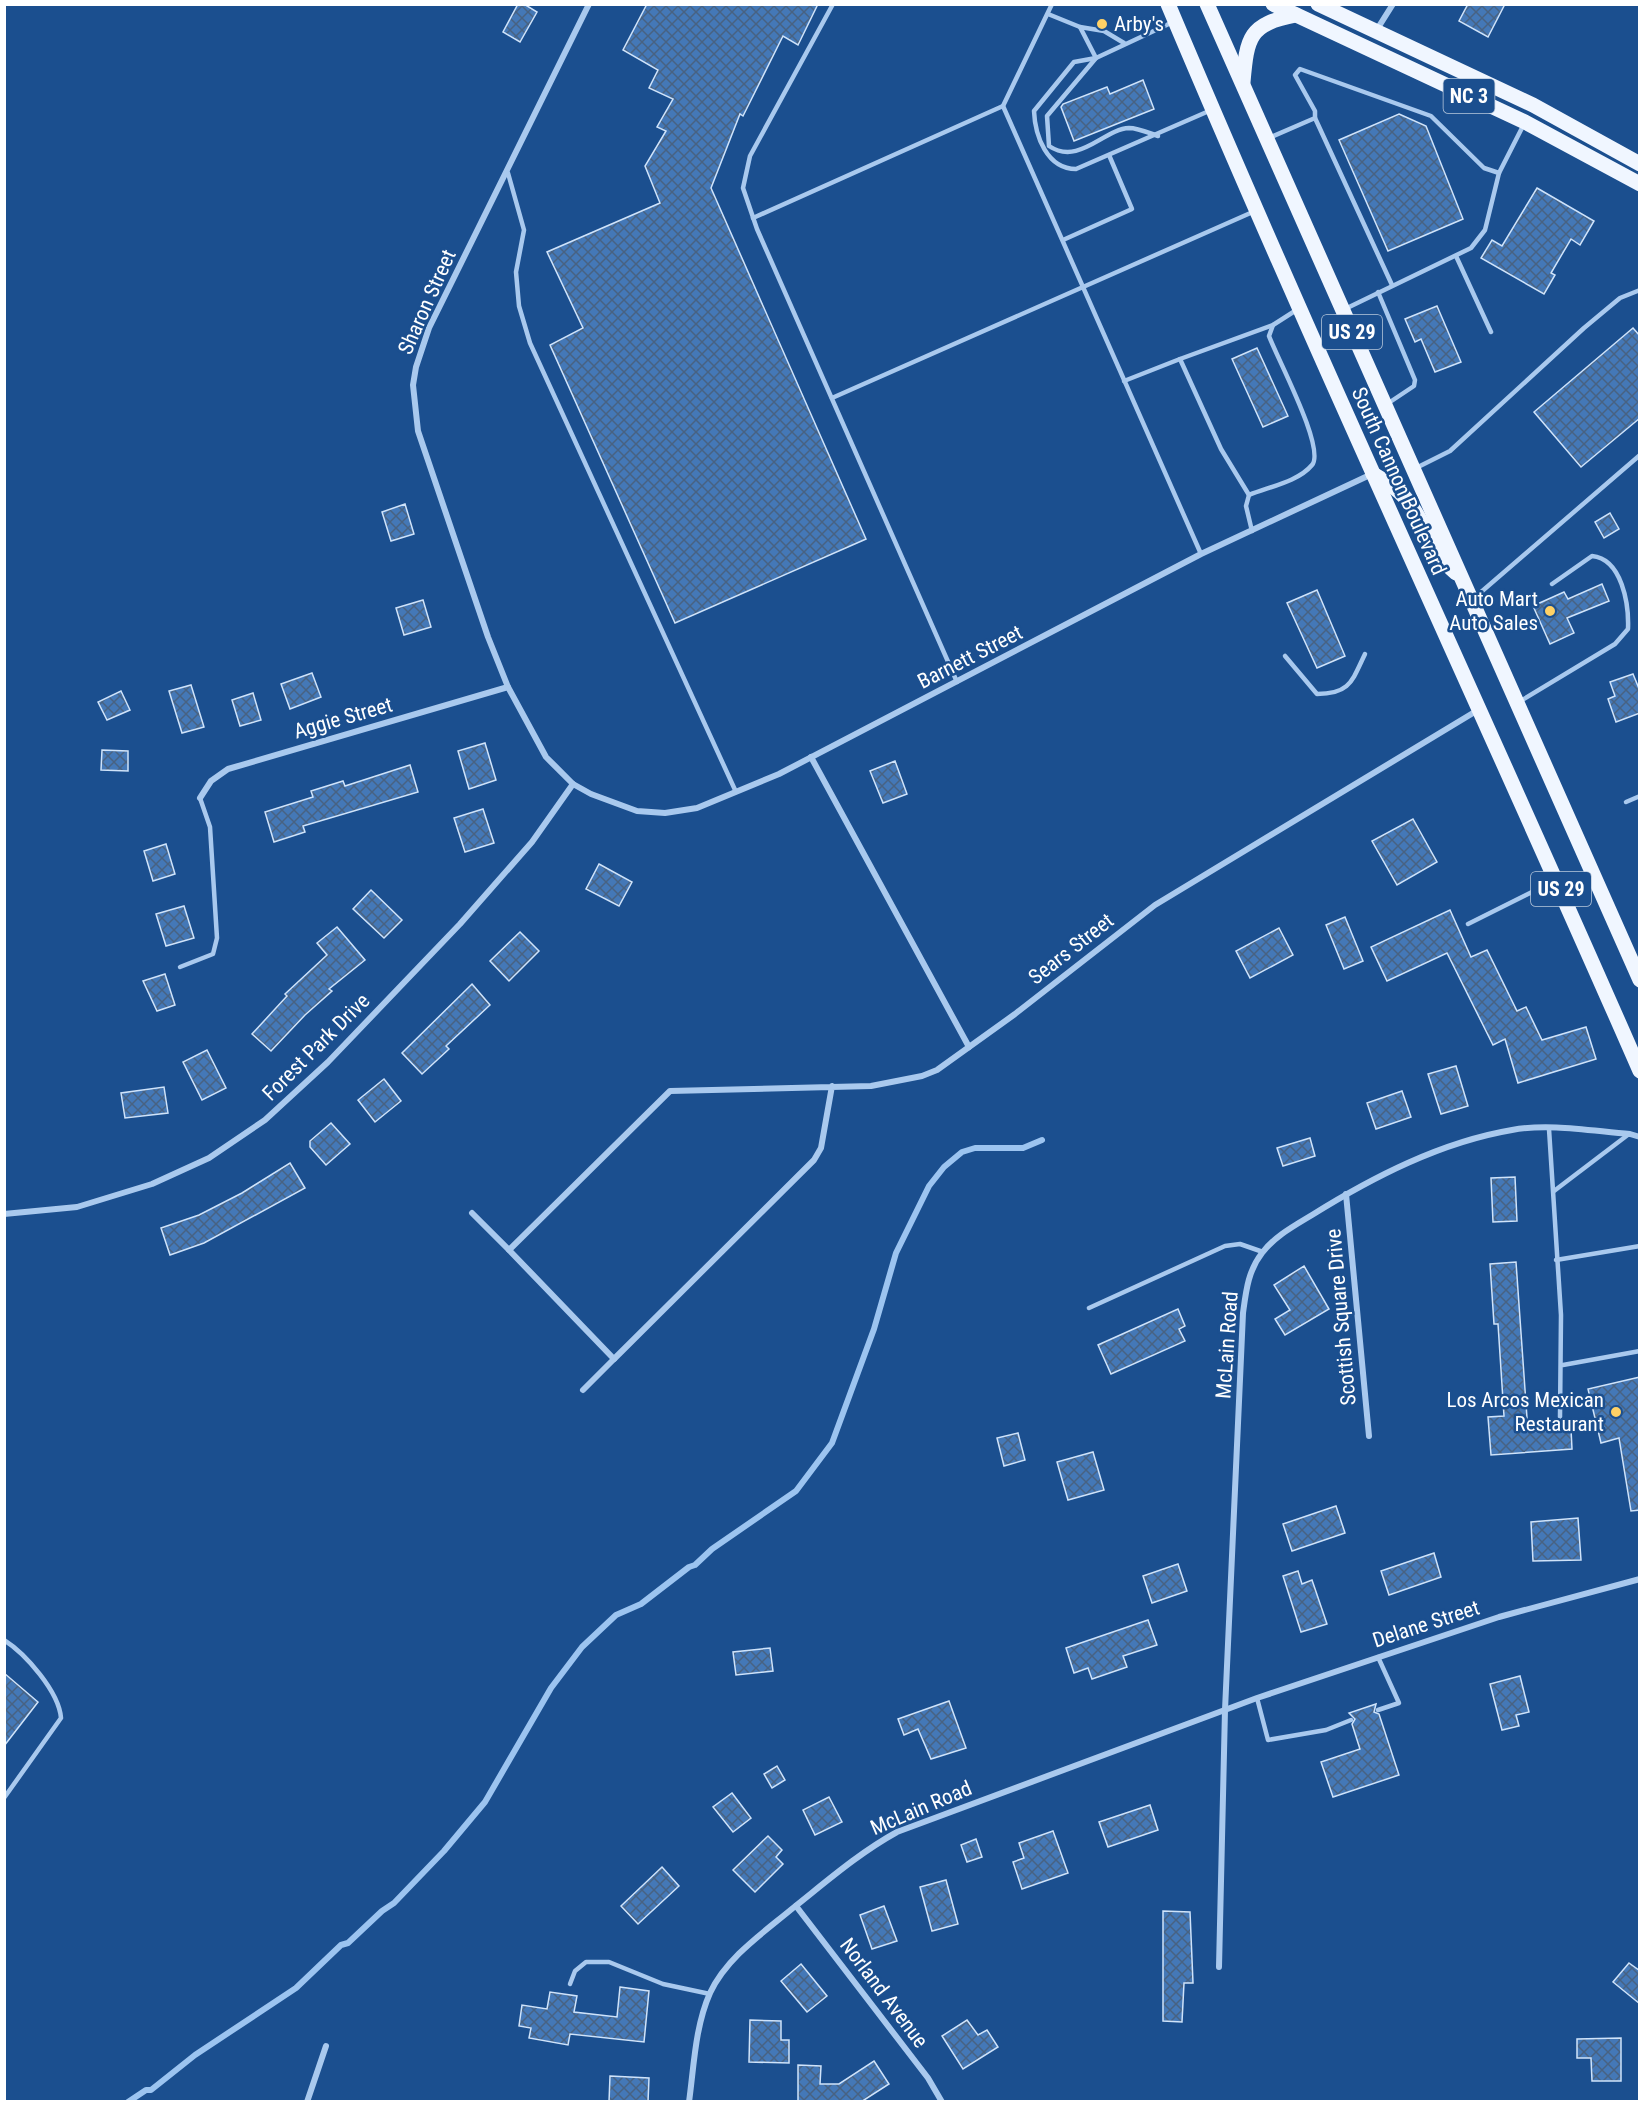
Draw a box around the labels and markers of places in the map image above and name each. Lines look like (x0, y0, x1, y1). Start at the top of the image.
place label: Arby's (1114, 12, 1164, 36)
marker: Arby's (1095, 17, 1109, 31)
place label: Auto Mart Auto Sales (1449, 587, 1538, 635)
marker: Auto Mart Auto Sales (1543, 604, 1557, 618)
place label: Los Arcos Mexican Restaurant (1446, 1388, 1604, 1436)
marker: Los Arcos Mexican Restaurant (1609, 1405, 1623, 1419)

